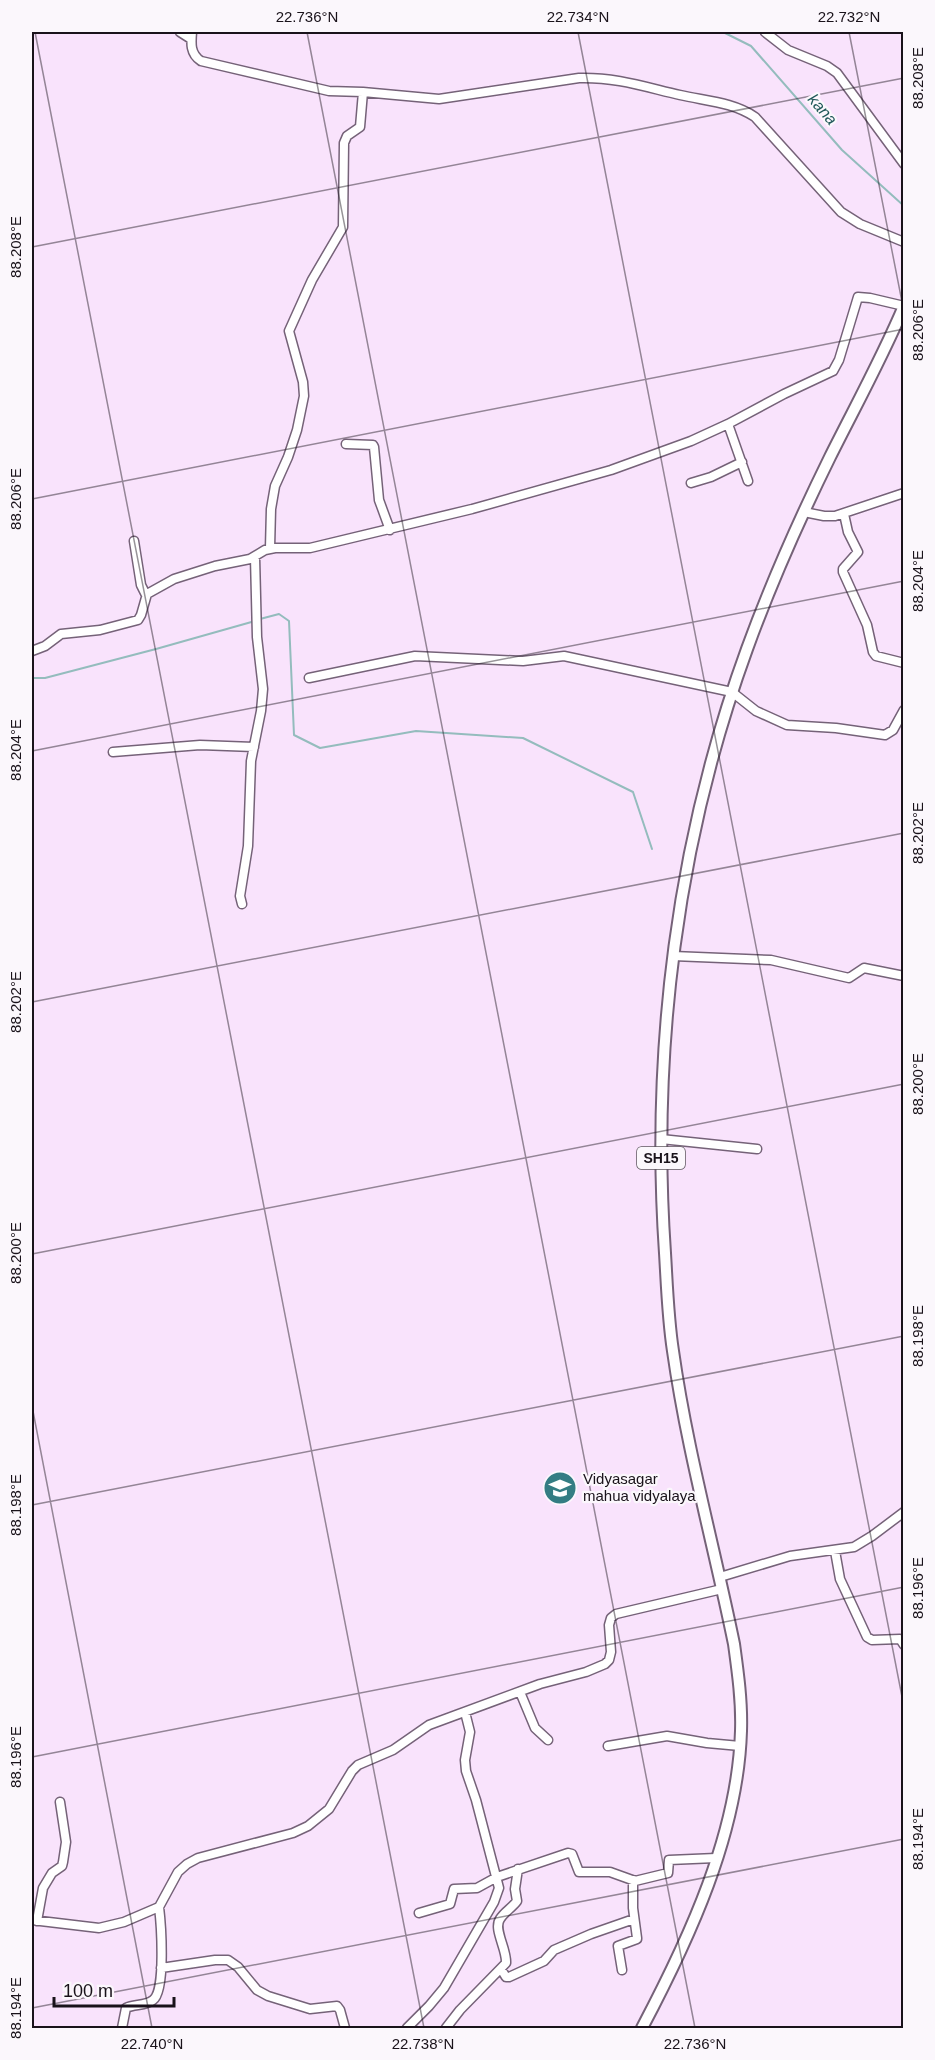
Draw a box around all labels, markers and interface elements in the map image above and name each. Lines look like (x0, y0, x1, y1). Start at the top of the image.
text: 22.736°N (276, 8, 338, 25)
text: 22.734°N (547, 8, 609, 25)
text: 22.732°N (818, 8, 880, 25)
text: 88.208°E (909, 47, 926, 109)
water label: kana (805, 91, 840, 128)
text: 88.208°E (7, 216, 24, 278)
text: 88.206°E (909, 299, 926, 361)
text: 88.206°E (7, 468, 24, 530)
text: 88.204°E (909, 550, 926, 612)
text: 88.204°E (7, 719, 24, 781)
text: 88.202°E (909, 802, 926, 864)
text: 88.202°E (7, 971, 24, 1033)
text: 88.200°E (909, 1053, 926, 1115)
road number: SH15 (637, 1147, 685, 1169)
text: 88.200°E (7, 1222, 24, 1284)
text: 88.198°E (909, 1305, 926, 1367)
school or university icon: Vidyasagar mahua vidyalaya (542, 1470, 578, 1506)
place label: Vidyasagar mahua vidyalaya (583, 1470, 696, 1504)
text: 88.198°E (7, 1474, 24, 1536)
text: 88.196°E (909, 1557, 926, 1619)
text: 88.196°E (7, 1726, 24, 1788)
text: 88.194°E (909, 1808, 926, 1870)
scale bar (54, 1970, 174, 2008)
text: 88.194°E (7, 1977, 24, 2039)
text: 100 m (63, 1981, 113, 2001)
text: 22.740°N (121, 2035, 183, 2052)
text: 22.738°N (392, 2035, 454, 2052)
text: 22.736°N (664, 2035, 726, 2052)

